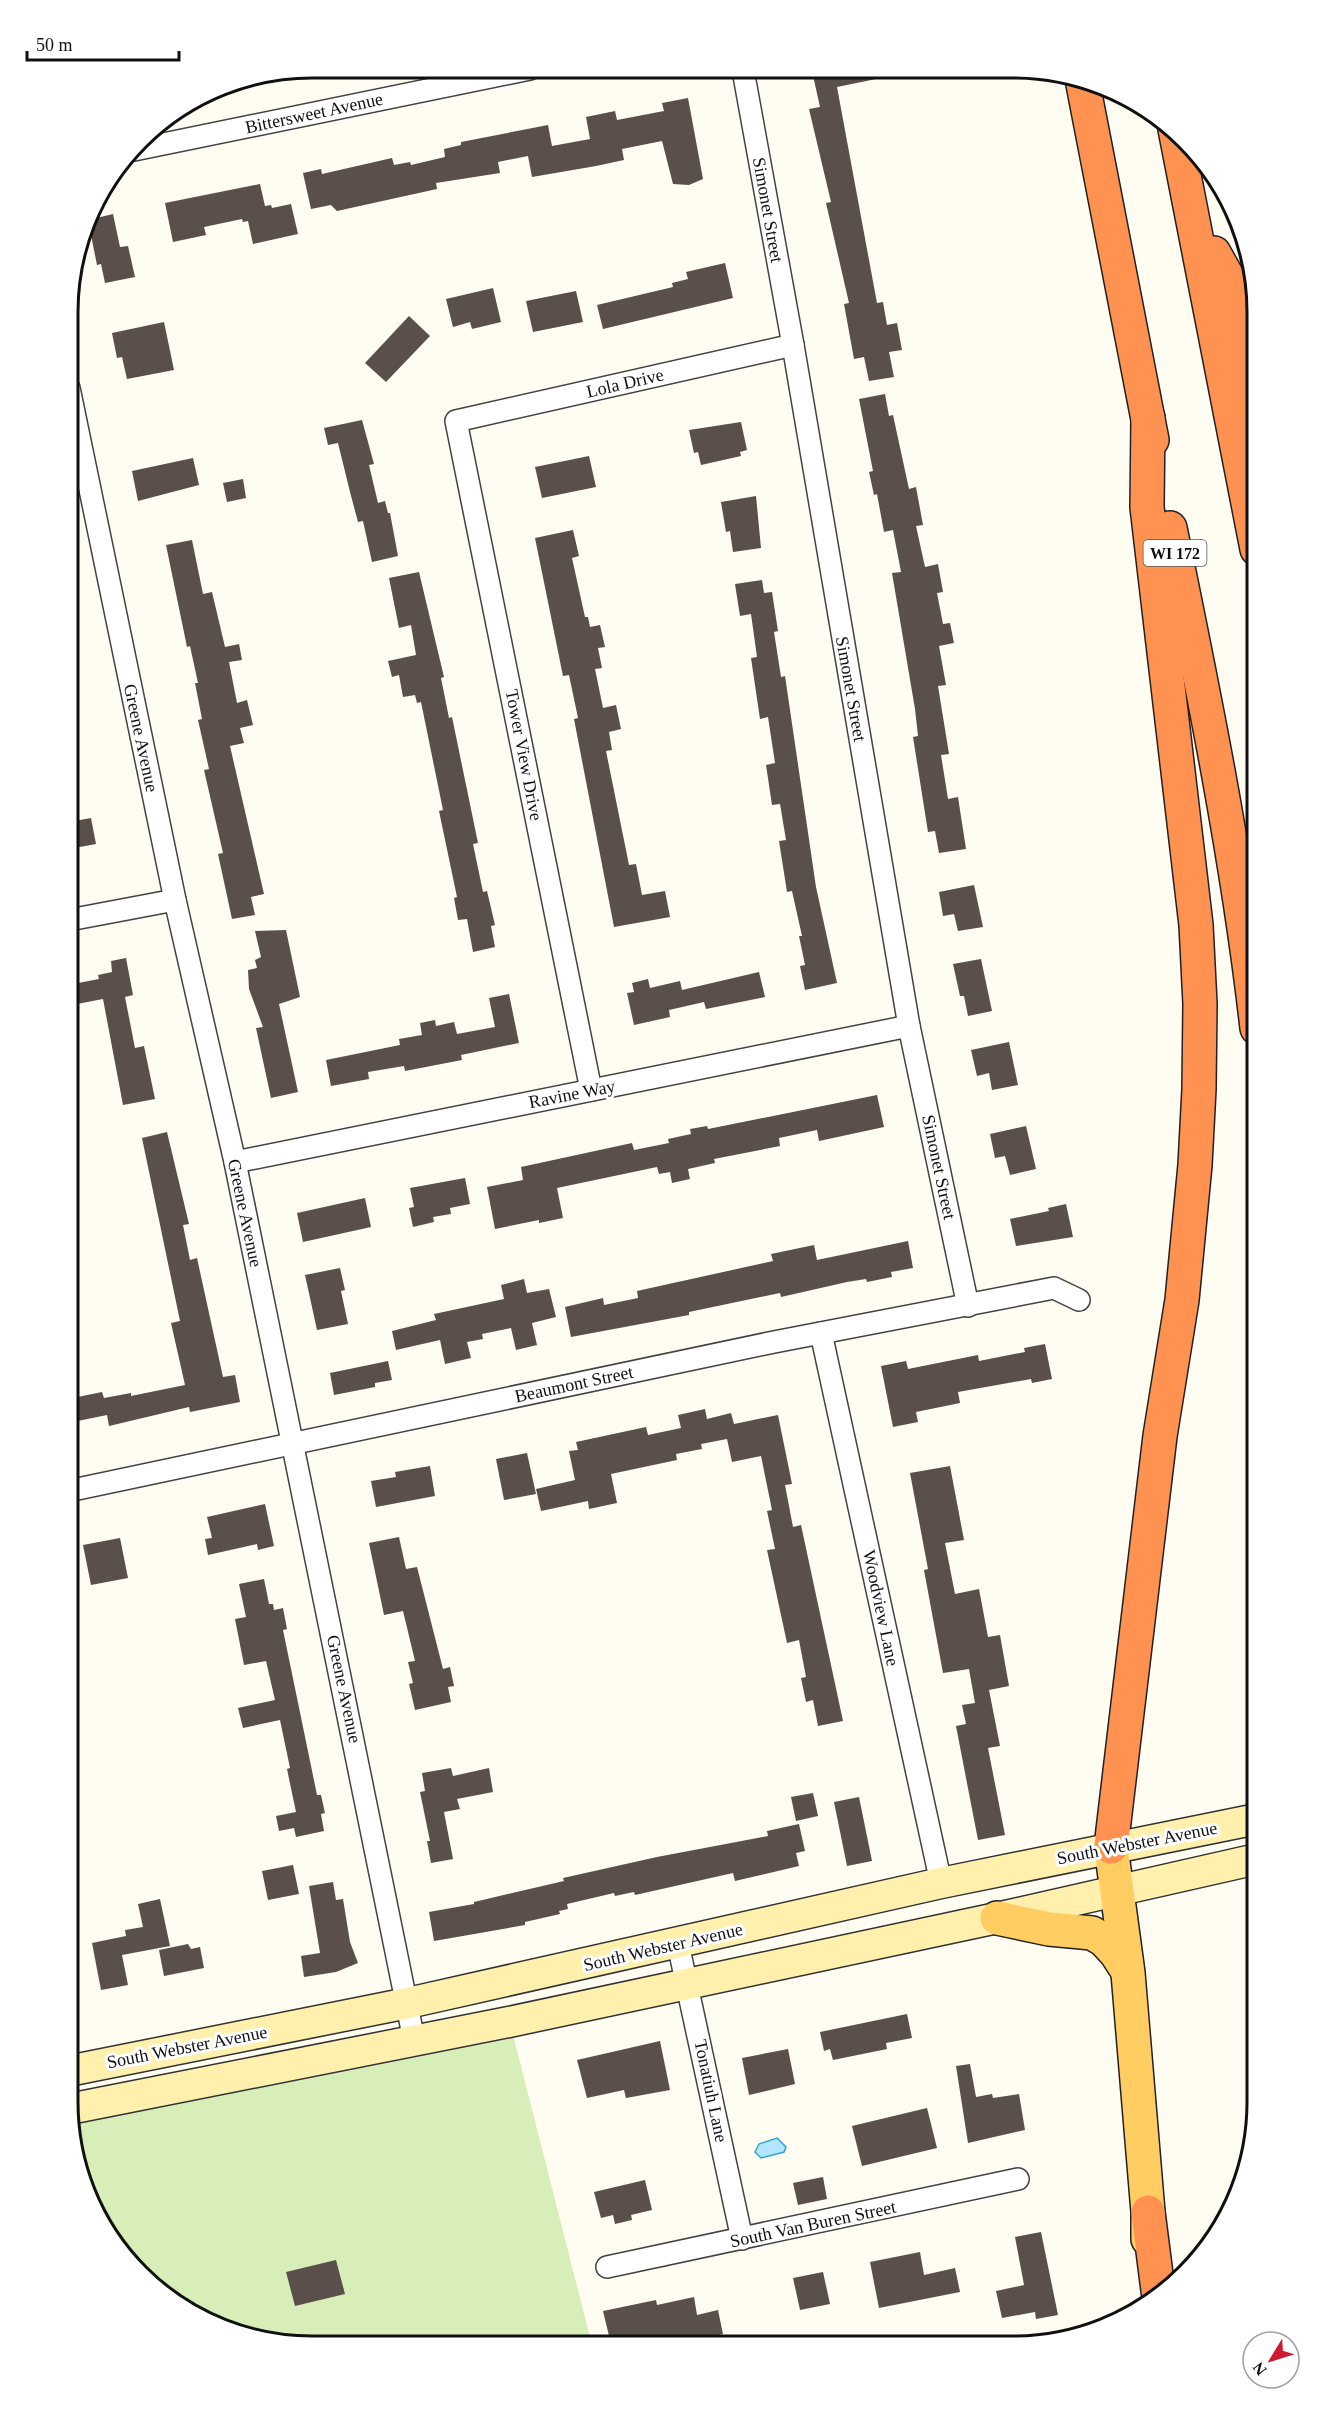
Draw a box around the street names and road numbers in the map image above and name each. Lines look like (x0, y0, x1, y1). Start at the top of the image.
street label: Bittersweet Avenue (243, 89, 385, 137)
street label: Simonet Street (749, 156, 787, 264)
street label: Lola Drive (585, 364, 665, 402)
road number: WI 172 (1144, 540, 1206, 566)
street label: Simonet Street (832, 635, 870, 743)
street label: Greene Avenue (120, 682, 162, 794)
street label: Tower View Drive (501, 688, 547, 822)
street label: Ravine Way (527, 1076, 617, 1112)
street label: Simonet Street (918, 1113, 960, 1221)
street label: Greene Avenue (224, 1157, 266, 1269)
street label: Beaumont Street (513, 1362, 635, 1406)
street label: Woodview Lane (859, 1548, 903, 1668)
street label: Greene Avenue (323, 1633, 365, 1745)
street label: South Webster Avenue (1055, 1818, 1219, 1868)
street label: South Webster Avenue (581, 1919, 745, 1975)
street label: South Webster Avenue (105, 2022, 269, 2072)
street label: Tonatiuh Lane (690, 2038, 732, 2144)
street label: South Van Buren Street (728, 2197, 898, 2251)

